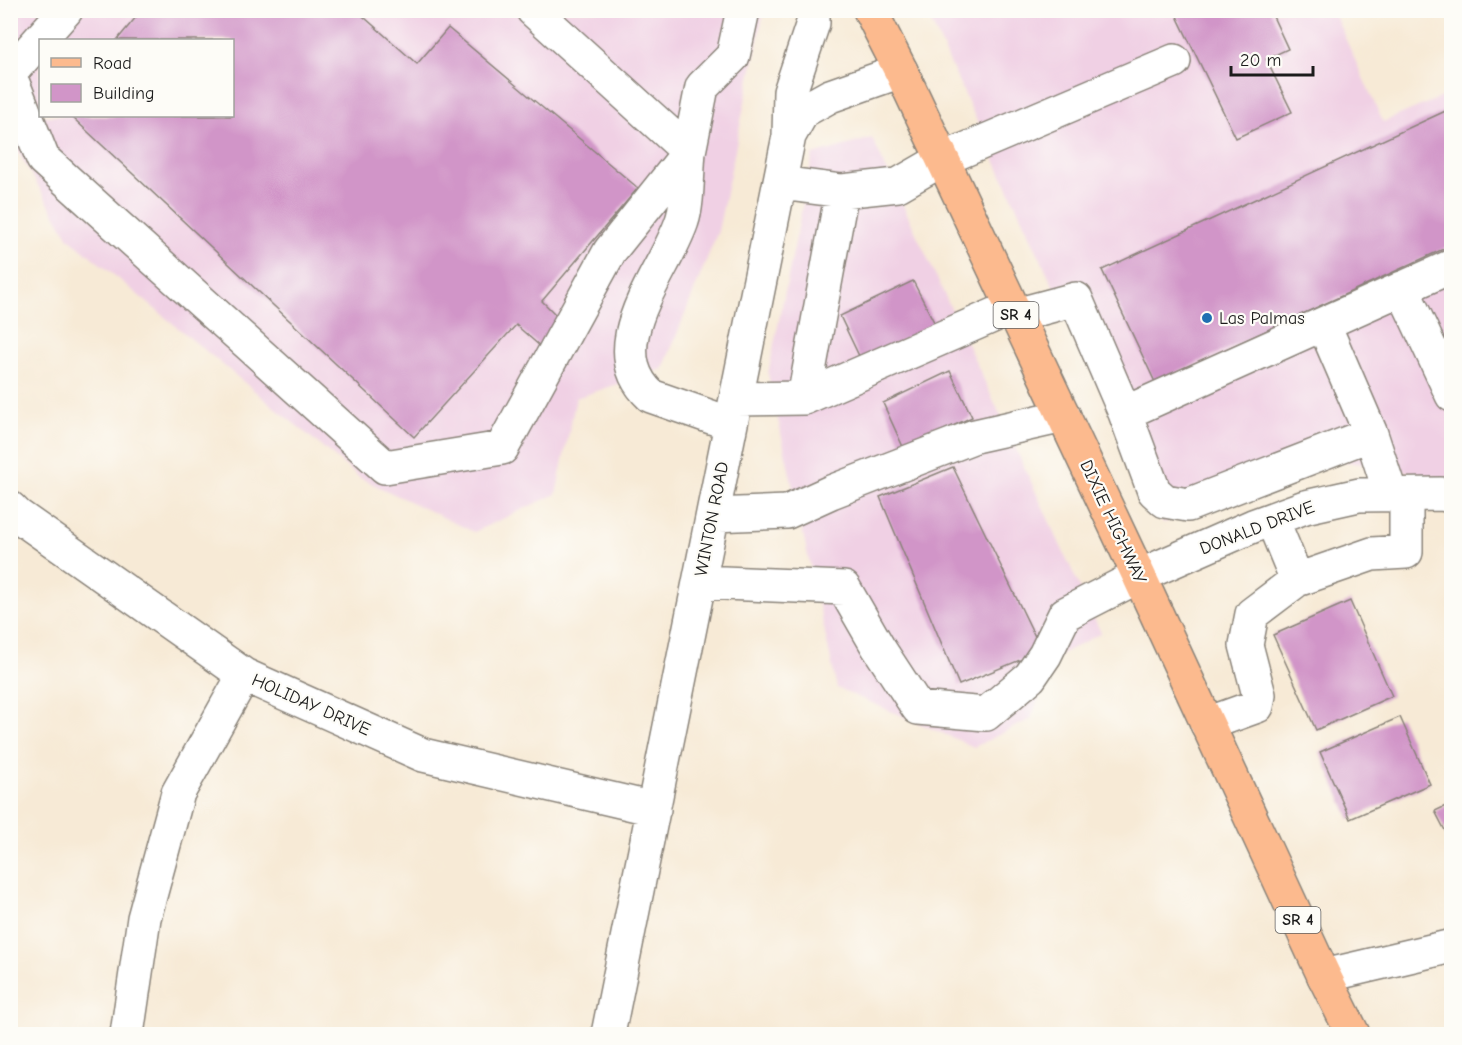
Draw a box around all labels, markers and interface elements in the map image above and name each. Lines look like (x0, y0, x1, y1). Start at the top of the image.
legend (39, 39, 234, 117)
scale bar (1231, 39, 1314, 77)
text: 20 m (1240, 50, 1281, 71)
text: Road (93, 53, 132, 74)
text: Building (93, 83, 155, 104)
road number: SR 4 (994, 302, 1038, 328)
place label: Las Palmas (1219, 308, 1305, 329)
marker: Las Palmas (1200, 311, 1214, 325)
street label: DIXIE HIGHWAY (1075, 457, 1151, 588)
street label: WINTON ROAD (691, 460, 733, 578)
street label: DONALD DRIVE (1197, 496, 1317, 560)
street label: HOLIDAY DRIVE (248, 669, 374, 741)
road number: SR 4 (1276, 907, 1320, 933)

